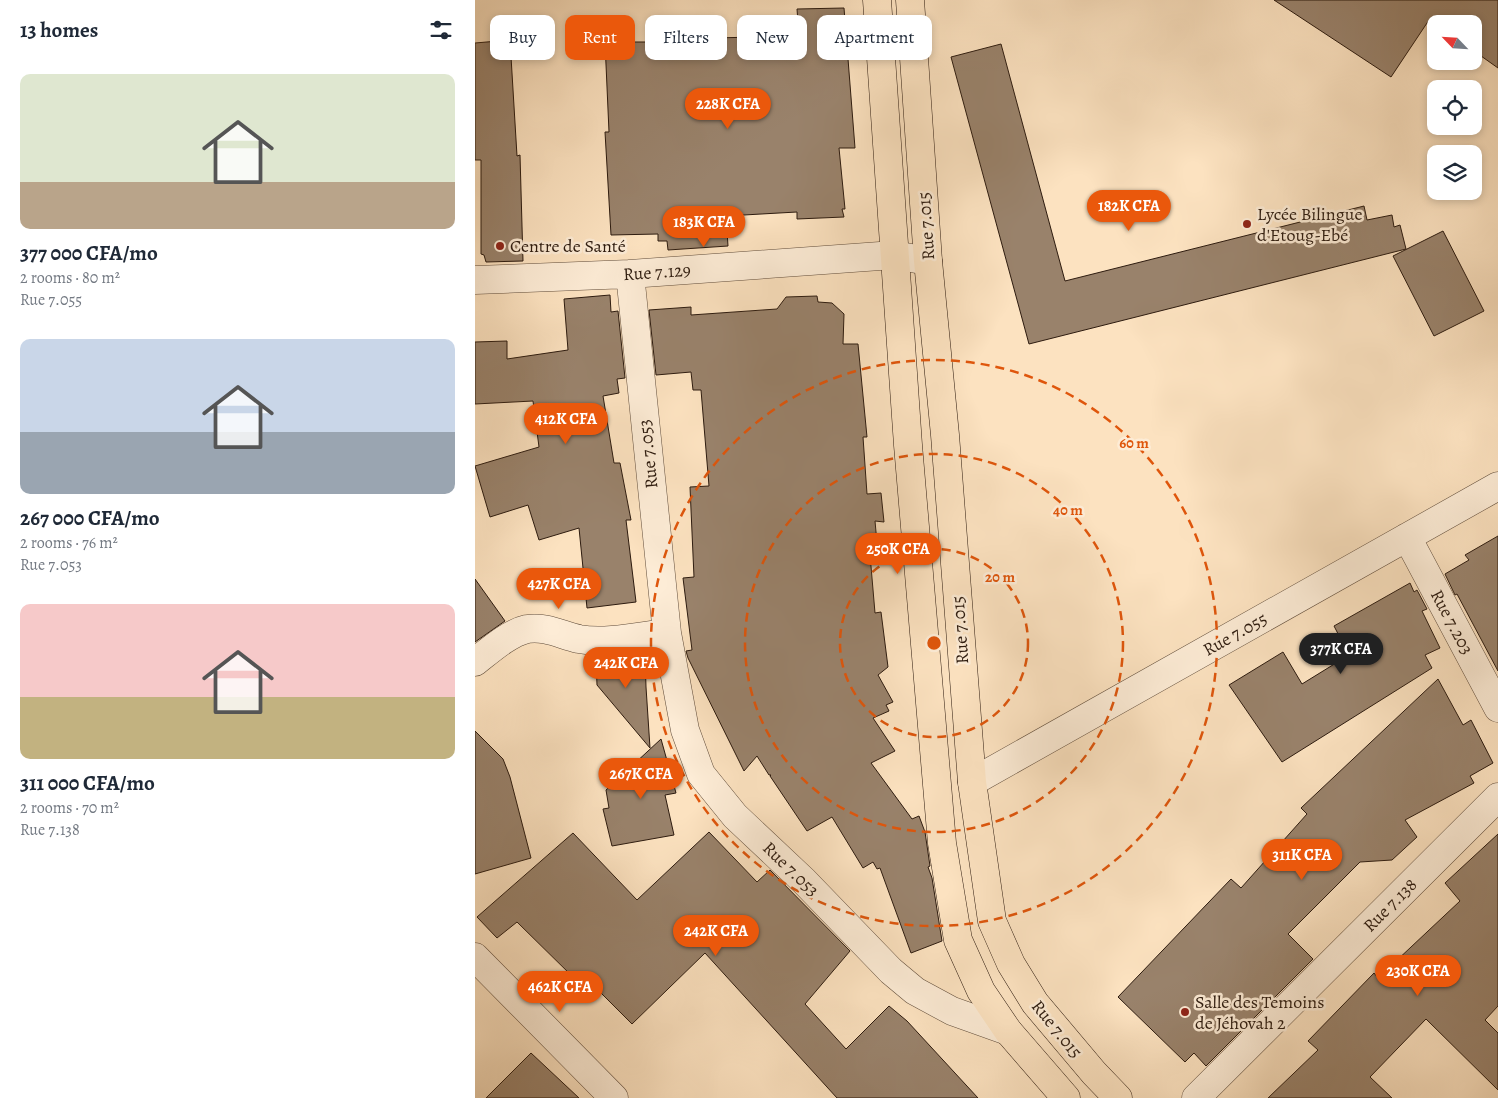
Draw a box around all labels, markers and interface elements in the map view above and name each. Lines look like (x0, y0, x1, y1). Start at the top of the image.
chip: Buy (490, 15, 555, 60)
chip: Rent (565, 15, 635, 60)
chip: Filters (645, 15, 727, 60)
chip: New (737, 15, 807, 60)
chip: Apartment (817, 15, 932, 60)
north arrow (1427, 15, 1483, 70)
map controls (1427, 15, 1482, 200)
text: 13 homes (20, 16, 98, 44)
icon: filters (427, 16, 455, 44)
button: locate (1427, 80, 1482, 135)
pin: 228K CFA (676, 88, 780, 130)
text: 228K CFA (696, 93, 760, 115)
icon: home (193, 107, 283, 197)
button: layers (1427, 145, 1482, 200)
pin: 182K CFA (1077, 190, 1181, 232)
street label: Rue 7.015 (912, 191, 940, 261)
text: 182K CFA (1098, 195, 1160, 217)
place label: Lycée Bilingue d'Etoug-Ebé (1257, 202, 1362, 247)
pin: 183K CFA (652, 206, 756, 248)
text: 183K CFA (673, 211, 735, 233)
marker: Lycée Bilingue d'Etoug-Ebé (1241, 218, 1253, 230)
place label: Centre de Santé (510, 234, 626, 258)
text: 377 000 CFA/mo (20, 239, 158, 267)
marker: Centre de Santé (494, 240, 506, 252)
street label: Rue 7.129 (622, 258, 692, 286)
text: 2 rooms · 80 m² (20, 267, 120, 289)
text: Rue 7.055 (20, 289, 82, 311)
icon: home (193, 372, 283, 462)
pin: 412K CFA (514, 402, 618, 445)
text: 412K CFA (535, 408, 597, 430)
street label: Rue 7.053 (632, 418, 664, 490)
text: 60 m (1119, 433, 1149, 453)
text: 40 m (1053, 500, 1083, 520)
text: 267 000 CFA/mo (20, 504, 160, 532)
text: 2 rooms · 76 m² (20, 532, 118, 554)
pin: 250K CFA (846, 532, 950, 575)
text: 250K CFA (866, 538, 930, 560)
text: Rue 7.053 (20, 554, 82, 576)
text: 20 m (985, 567, 1015, 587)
pin: 427K CFA (507, 568, 611, 610)
text: 427K CFA (527, 573, 591, 595)
street label: Rue 7.203 (1425, 585, 1479, 659)
street label: Rue 7.015 (946, 595, 974, 665)
street label: Rue 7.055 (1199, 607, 1271, 661)
pin: 377K CFA (1289, 632, 1393, 675)
centre of rings (925, 634, 943, 652)
icon: home (193, 637, 283, 727)
text: 377K CFA (1310, 638, 1372, 660)
pin: 242K CFA (574, 646, 678, 689)
text: 242K CFA (594, 652, 658, 674)
pin: 267K CFA (589, 758, 693, 800)
text: 267K CFA (609, 763, 673, 785)
text: 311 000 CFA/mo (20, 769, 155, 797)
text: 2 rooms · 70 m² (20, 797, 119, 819)
text: Rue 7.138 (20, 819, 80, 841)
street label: Rue 7.053 (758, 836, 824, 902)
pin: 311K CFA (1250, 838, 1354, 881)
text: 311K CFA (1272, 844, 1332, 866)
street label: Rue 7.138 (1358, 873, 1422, 937)
pin: 242K CFA (664, 914, 768, 957)
text: 242K CFA (684, 920, 748, 942)
pin: 230K CFA (1366, 954, 1470, 997)
text: 230K CFA (1386, 960, 1450, 982)
pin: 462K CFA (508, 970, 612, 1013)
text: 462K CFA (528, 976, 592, 998)
place label: Salle des Temoins de Jéhovah 2 (1195, 990, 1324, 1035)
street label: Rue 7.015 (1026, 995, 1088, 1063)
marker: Salle des Temoins de Jéhovah 2 (1179, 1006, 1191, 1018)

